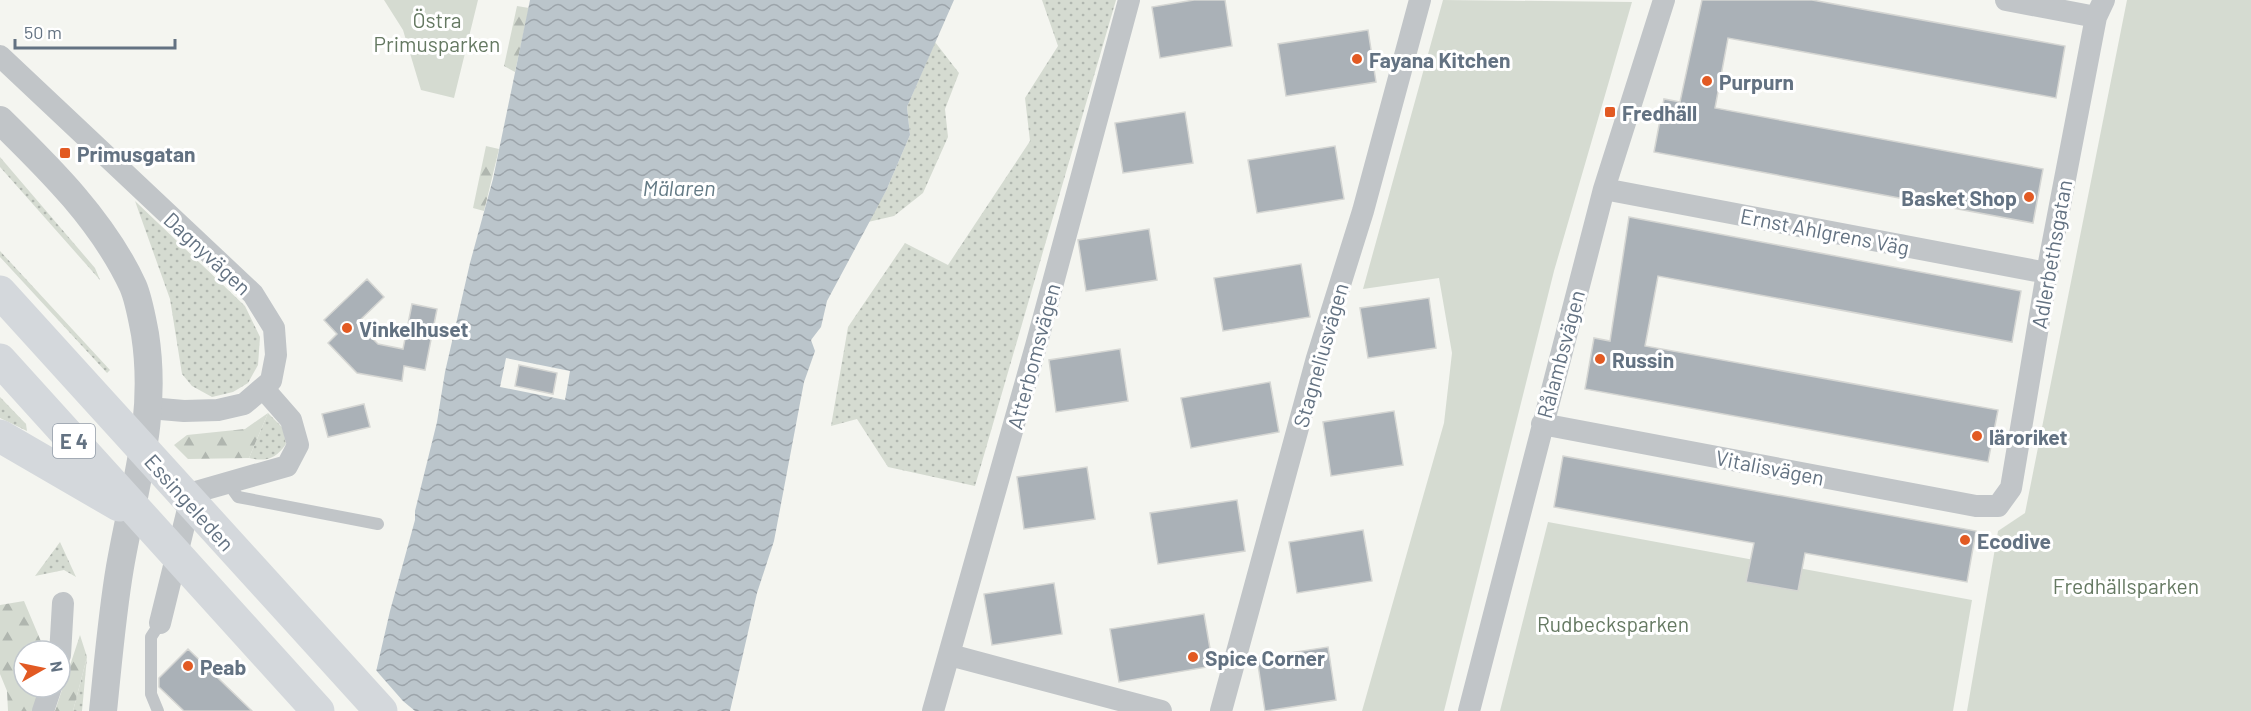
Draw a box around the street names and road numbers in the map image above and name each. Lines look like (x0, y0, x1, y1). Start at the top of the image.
street label: Adlerbethsgatan (2026, 178, 2076, 330)
street label: Ernst Ahlgrens Väg (1738, 202, 1912, 260)
street label: Dagnyvägen (159, 206, 257, 300)
street label: Atterbomsvägen (1002, 280, 1064, 432)
street label: Stagneliusvägen (1287, 280, 1353, 430)
street label: Rålambsvägen (1531, 287, 1589, 421)
road number: E 4 (53, 424, 95, 458)
street label: Vitalisvägen (1714, 444, 1826, 490)
street label: Essingeleden (140, 448, 240, 556)

